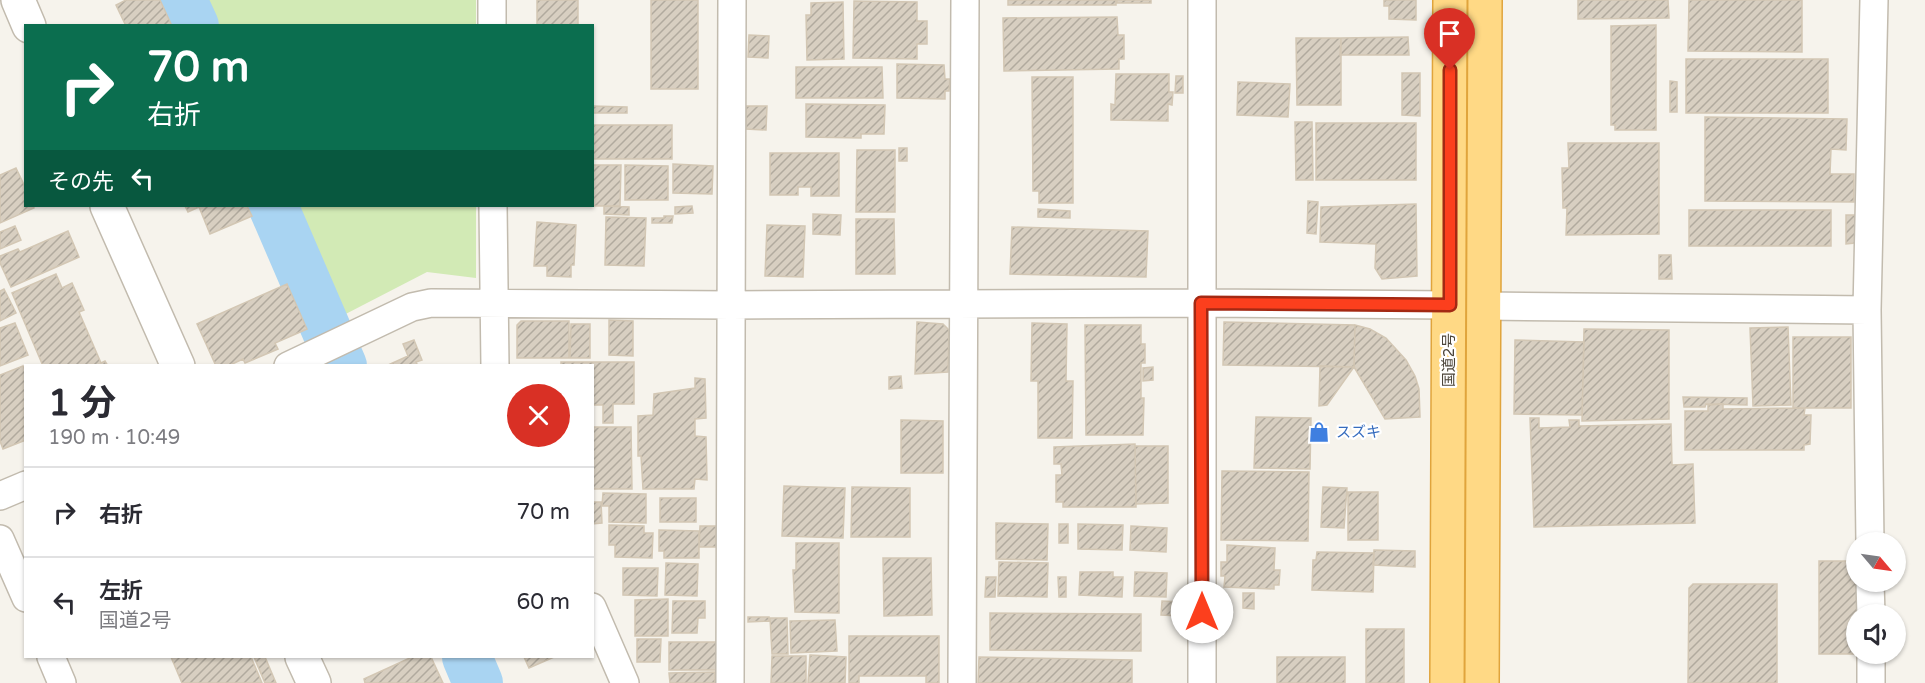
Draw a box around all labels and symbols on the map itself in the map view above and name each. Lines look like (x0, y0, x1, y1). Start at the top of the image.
pin (1424, 8, 1475, 70)
street label: 国道2号 (1440, 333, 1458, 387)
shop icon: スズキ (1307, 420, 1331, 444)
place label: スズキ (1336, 423, 1381, 441)
north arrow (1846, 532, 1906, 592)
position arrow (1170, 580, 1234, 644)

